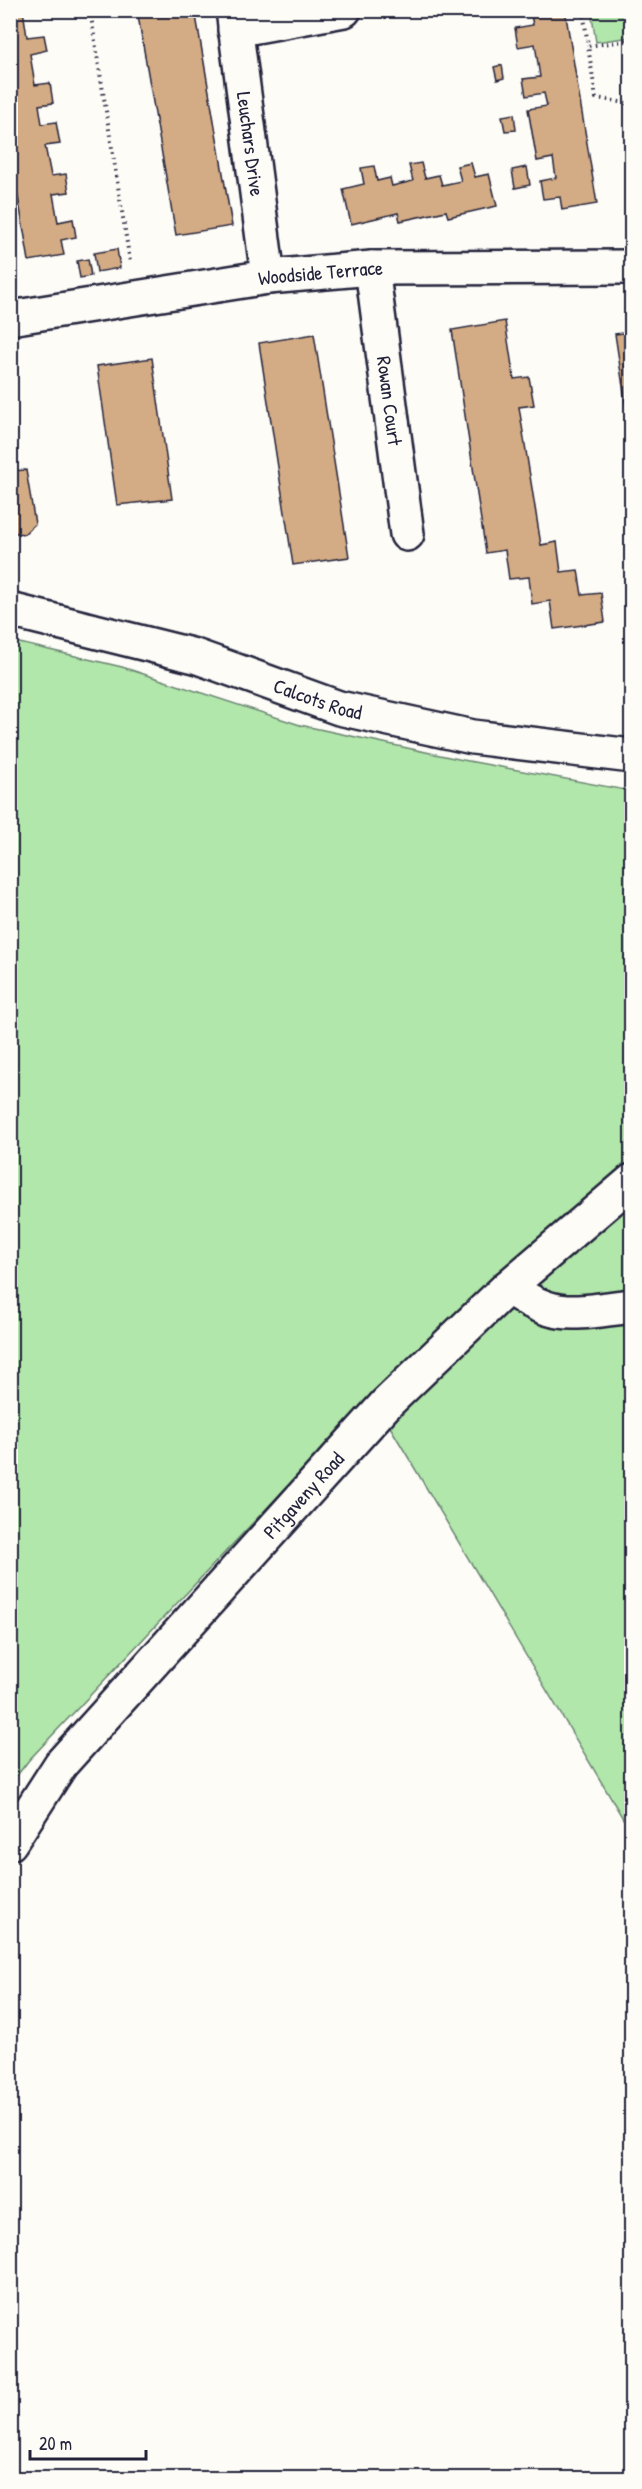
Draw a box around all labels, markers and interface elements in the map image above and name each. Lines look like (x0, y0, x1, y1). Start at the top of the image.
street label: Leuchars Drive (231, 90, 271, 198)
street label: Woodside Terrace (256, 254, 383, 291)
street label: Rowan Court (371, 355, 409, 448)
street label: Calcots Road (270, 671, 365, 726)
street label: Pitgaveny Road (257, 1445, 350, 1544)
scale bar (30, 2423, 146, 2461)
text: 20 m (39, 2431, 72, 2456)

